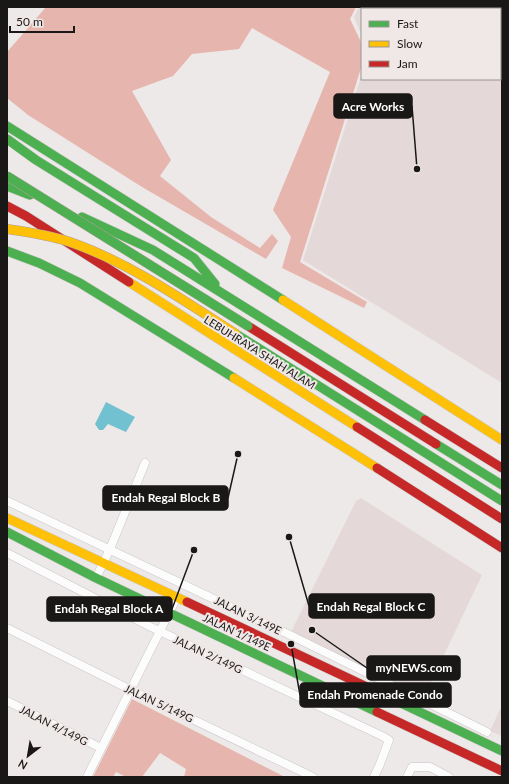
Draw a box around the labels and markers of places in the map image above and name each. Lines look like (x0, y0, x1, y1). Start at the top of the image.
callout: Acre Works (334, 94, 412, 118)
callout: Endah Regal Block B (103, 486, 228, 510)
callout: Endah Regal Block C (309, 594, 434, 618)
callout: Endah Regal Block A (47, 597, 172, 621)
callout: myNEWS.com (367, 656, 460, 680)
callout: Endah Promenade Condo (300, 683, 451, 707)

